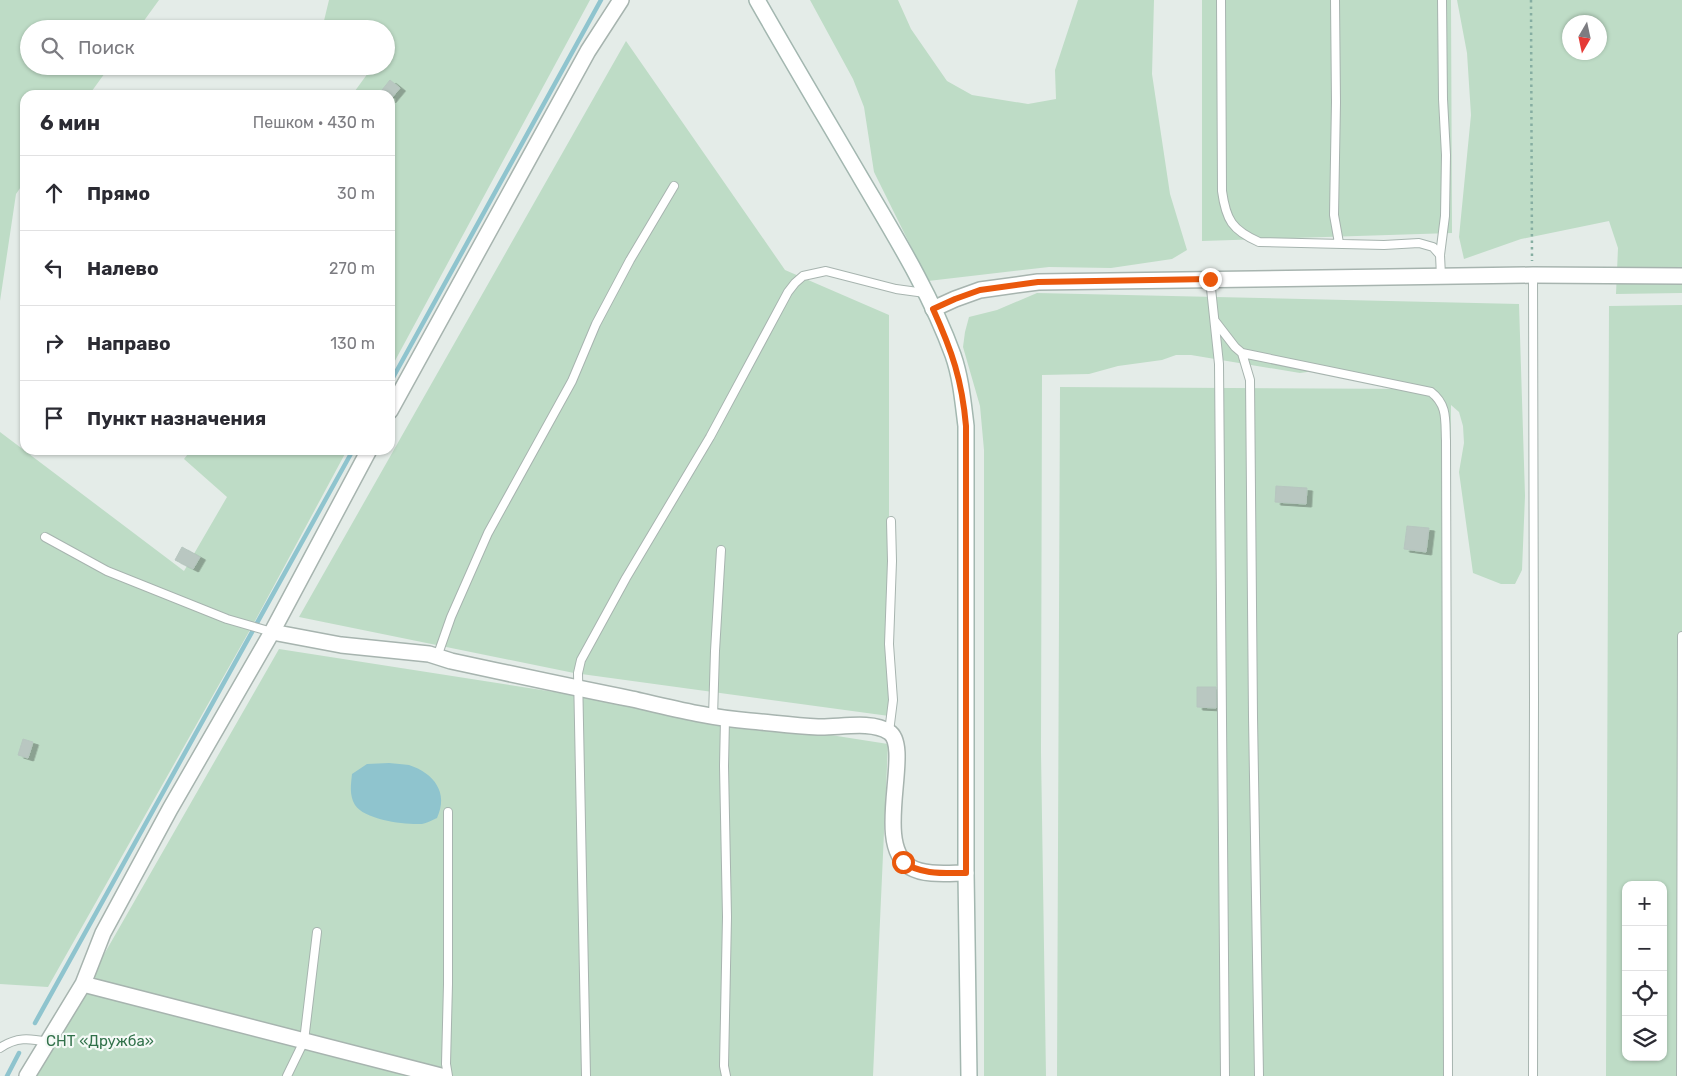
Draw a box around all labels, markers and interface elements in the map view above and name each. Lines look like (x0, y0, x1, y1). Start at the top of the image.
north arrow (1562, 15, 1607, 60)
search box (20, 20, 395, 75)
icon: search (38, 34, 66, 62)
text: Поиск (78, 36, 135, 59)
text: 6 мин (40, 110, 100, 135)
text: Пешком · 430 m (253, 113, 375, 132)
icon: ahead (40, 179, 68, 207)
text: Прямо (87, 182, 150, 205)
text: 30 m (337, 184, 375, 203)
icon: left (40, 254, 68, 282)
text: Налево (87, 257, 159, 280)
text: 270 m (329, 259, 375, 278)
route end (1199, 268, 1222, 291)
icon: right (40, 329, 68, 357)
text: Направо (87, 332, 171, 355)
text: 130 m (330, 334, 375, 353)
icon: arrive (40, 404, 68, 432)
text: Пункт назначения (87, 407, 266, 430)
route start (892, 851, 915, 874)
map controls (1622, 881, 1667, 1061)
button: + (1622, 881, 1667, 926)
button: − (1622, 926, 1667, 971)
button: locate (1622, 971, 1667, 1016)
button: layers (1622, 1016, 1667, 1061)
park label: СНТ «Дружба» (46, 1032, 154, 1050)

